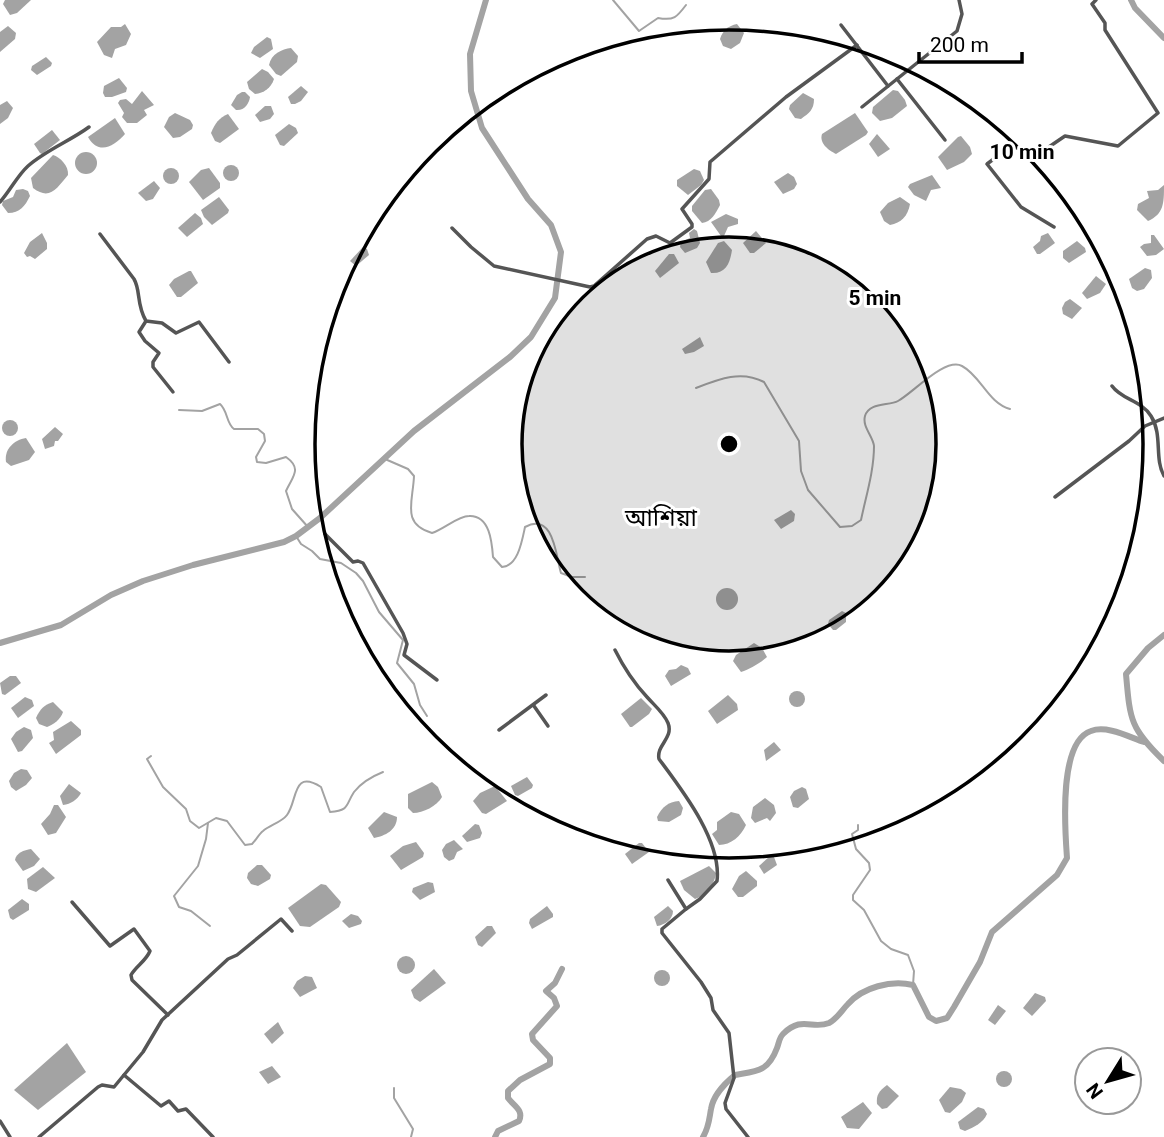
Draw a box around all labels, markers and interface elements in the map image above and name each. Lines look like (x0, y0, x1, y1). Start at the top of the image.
scale bar (919, 21, 1022, 65)
text: 200 m (930, 33, 989, 57)
text: 10 min (990, 140, 1054, 164)
text: 5 min (849, 286, 901, 310)
centre of rings (717, 432, 741, 456)
district label: আশিয়া (624, 504, 698, 532)
north arrow (1073, 1046, 1143, 1116)
text: N (1082, 1079, 1108, 1103)

